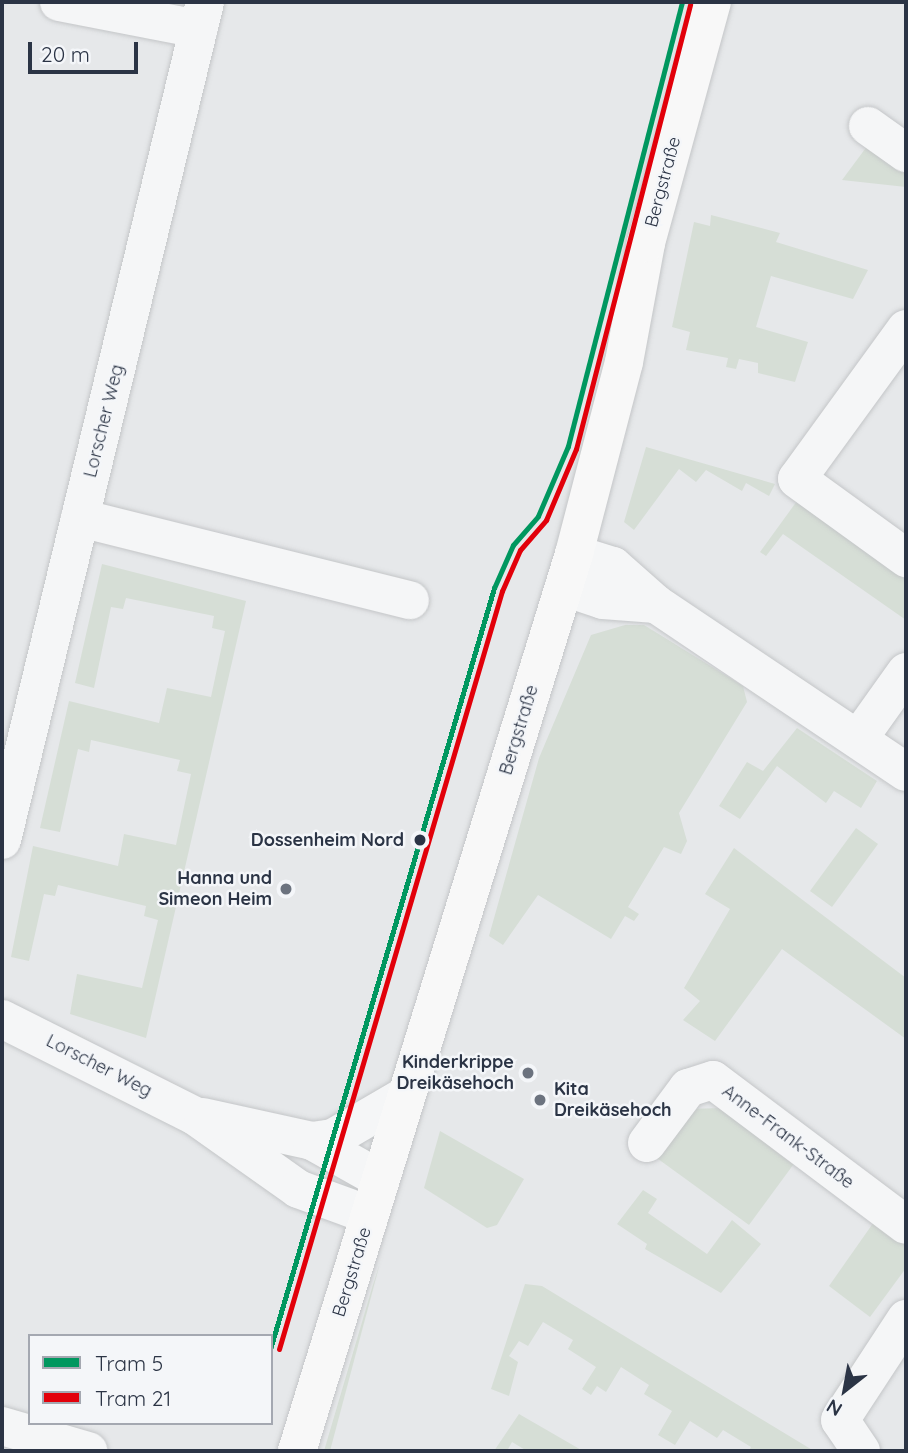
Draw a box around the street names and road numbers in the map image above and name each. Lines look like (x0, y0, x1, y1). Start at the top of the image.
street label: Bergstraße (641, 134, 685, 230)
street label: Lorscher Weg (80, 362, 128, 480)
street label: Bergstraße (495, 682, 543, 778)
street label: Lorscher Weg (43, 1030, 155, 1102)
street label: Anne-Frank-Straße (718, 1080, 858, 1194)
street label: Bergstraße (328, 1224, 376, 1320)

